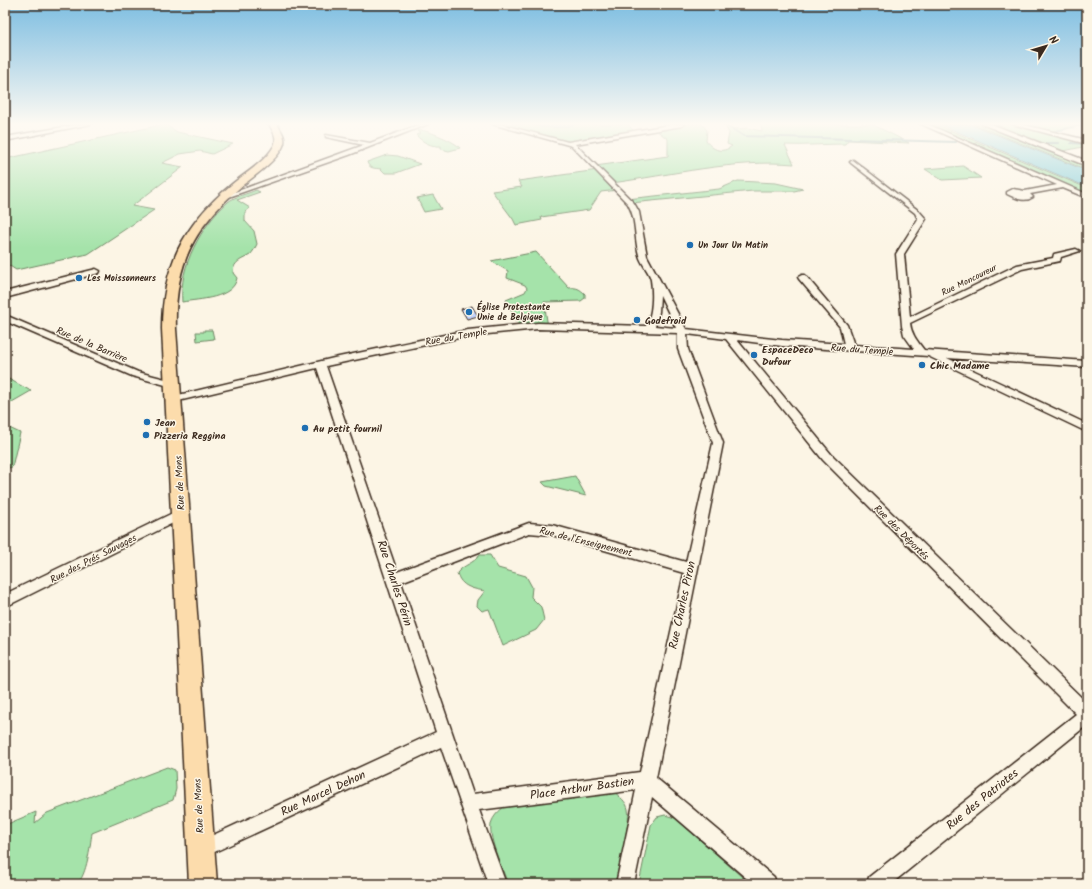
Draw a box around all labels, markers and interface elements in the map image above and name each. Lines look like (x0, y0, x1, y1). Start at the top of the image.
north arrow (1026, 26, 1066, 66)
text: N (1044, 32, 1062, 49)
place label: Un Jour Un Matin (698, 238, 768, 253)
marker: Un Jour Un Matin (685, 240, 695, 250)
street label: Rue Moncoureur (939, 260, 1000, 300)
place label: Les Moissonneurs (87, 271, 157, 286)
marker: Les Moissonneurs (74, 273, 84, 283)
place label: Église Protestante Unie de Belgique (477, 300, 551, 325)
marker: Église Protestante Unie de Belgique (464, 307, 474, 317)
place label: Godefroid (645, 313, 687, 329)
marker: Godefroid (632, 315, 642, 325)
street label: Rue de la Barrière (53, 323, 130, 367)
street label: Rue du Temple (424, 324, 489, 350)
street label: Rue du Temple (830, 340, 894, 360)
place label: EspaceDeco Dufour (762, 342, 814, 370)
marker: EspaceDeco Dufour (749, 350, 759, 360)
place label: Chic Madame (930, 358, 989, 374)
marker: Chic Madame (917, 360, 927, 370)
place label: Jean (155, 415, 176, 431)
marker: Jean (142, 417, 152, 427)
place label: Au petit fournil (313, 421, 382, 437)
marker: Au petit fournil (300, 423, 310, 433)
place label: Pizzeria Reggina (154, 428, 226, 444)
marker: Pizzeria Reggina (141, 430, 151, 440)
street label: Rue de Mons (171, 454, 189, 511)
street label: Rue des Déportés (870, 501, 933, 565)
street label: Rue de l'Enseignement (538, 523, 634, 561)
street label: Rue des Prés Sauvages (47, 530, 140, 588)
street label: Rue Charles Périn (372, 538, 417, 629)
street label: Rue Charles Piron (664, 559, 701, 651)
street label: Rue des Patriotes (942, 764, 1023, 835)
street label: Rue Marcel Dehon (278, 765, 369, 821)
street label: Place Arthur Bastien (529, 772, 635, 805)
street label: Rue de Mons (190, 777, 208, 834)

